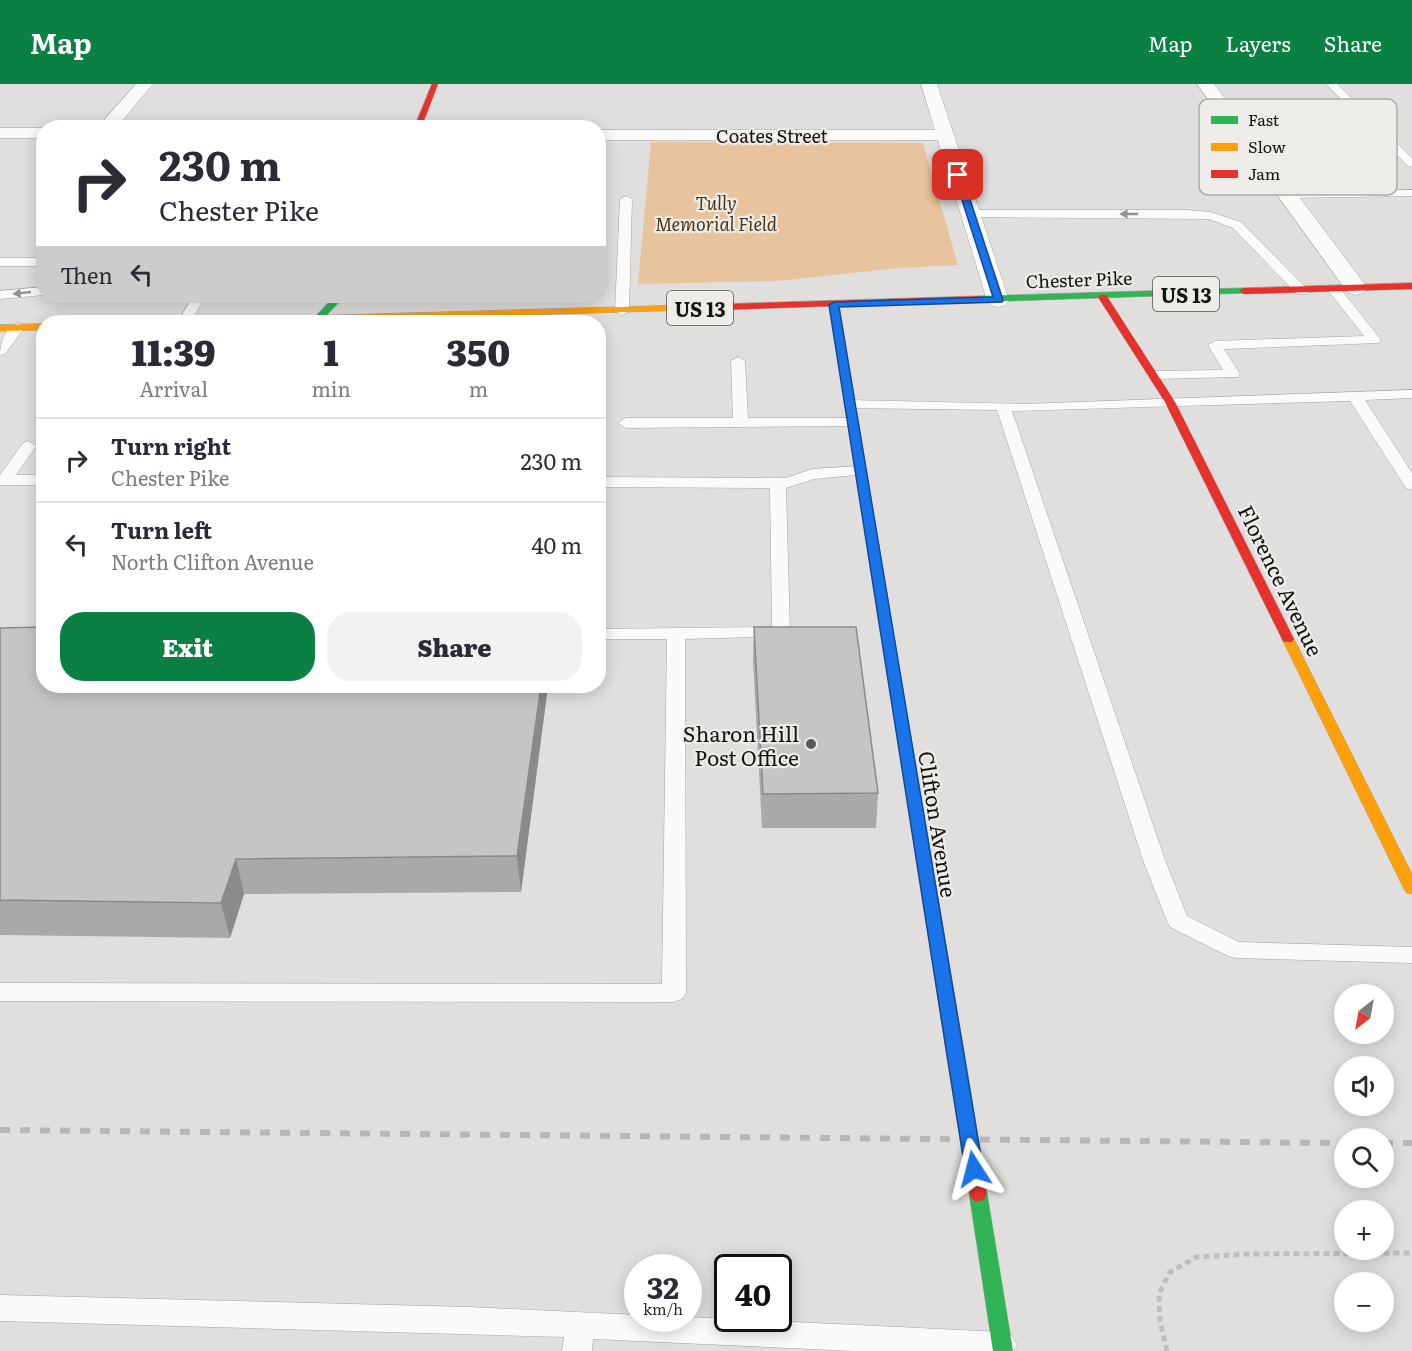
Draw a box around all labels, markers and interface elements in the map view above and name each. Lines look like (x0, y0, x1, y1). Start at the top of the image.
text: Map (30, 21, 92, 63)
text: Map (1148, 27, 1193, 58)
text: Layers (1226, 27, 1291, 58)
text: Share (1324, 27, 1382, 58)
legend (1199, 99, 1397, 195)
text: Fast (1248, 107, 1280, 131)
street label: Coates Street (716, 122, 829, 149)
text: 230 m (159, 132, 281, 194)
text: Slow (1248, 134, 1286, 158)
icon: right (60, 144, 138, 222)
pin (932, 149, 983, 200)
icon: arrive (941, 158, 974, 191)
text: Jam (1248, 161, 1281, 185)
text: Chester Pike (159, 189, 319, 229)
park label: Tully Memorial Field (655, 189, 778, 237)
one-way arrow (1119, 209, 1138, 219)
text: Then (60, 258, 113, 291)
icon: left (125, 258, 158, 291)
street label: Chester Pike (1025, 264, 1133, 294)
road number: US 13 (1153, 277, 1219, 311)
one-way arrow (12, 289, 31, 298)
road number: US 13 (667, 291, 733, 325)
text: 11:39 (132, 324, 216, 377)
text: 1 (324, 324, 339, 377)
text: 350 (447, 324, 510, 377)
text: Arrival (140, 373, 208, 403)
text: min (311, 373, 351, 403)
text: m (469, 373, 488, 403)
text: Turn right (111, 429, 231, 462)
icon: right (60, 444, 93, 477)
text: 230 m (520, 444, 582, 477)
text: Chester Pike (111, 462, 230, 492)
street label: Florence Avenue (1232, 499, 1332, 661)
text: Turn left (111, 513, 212, 546)
icon: left (60, 528, 93, 561)
text: 40 m (531, 528, 582, 561)
text: North Clifton Avenue (111, 546, 314, 576)
button: Exit (60, 612, 315, 681)
button: Share (327, 612, 582, 681)
place label: Sharon Hill Post Office (683, 717, 799, 772)
marker: Sharon Hill Post Office (804, 737, 818, 751)
street label: Clifton Avenue (912, 749, 966, 900)
north arrow (1334, 984, 1394, 1044)
map controls (1334, 984, 1394, 1332)
button: sound (1334, 1056, 1394, 1116)
button: search (1334, 1128, 1394, 1188)
position arrow (942, 1137, 1006, 1201)
button: + (1334, 1200, 1394, 1260)
speed limit sign: 40 (714, 1254, 792, 1332)
text: 32 (647, 1264, 679, 1308)
button: − (1334, 1272, 1394, 1332)
text: km/h (643, 1297, 683, 1320)

